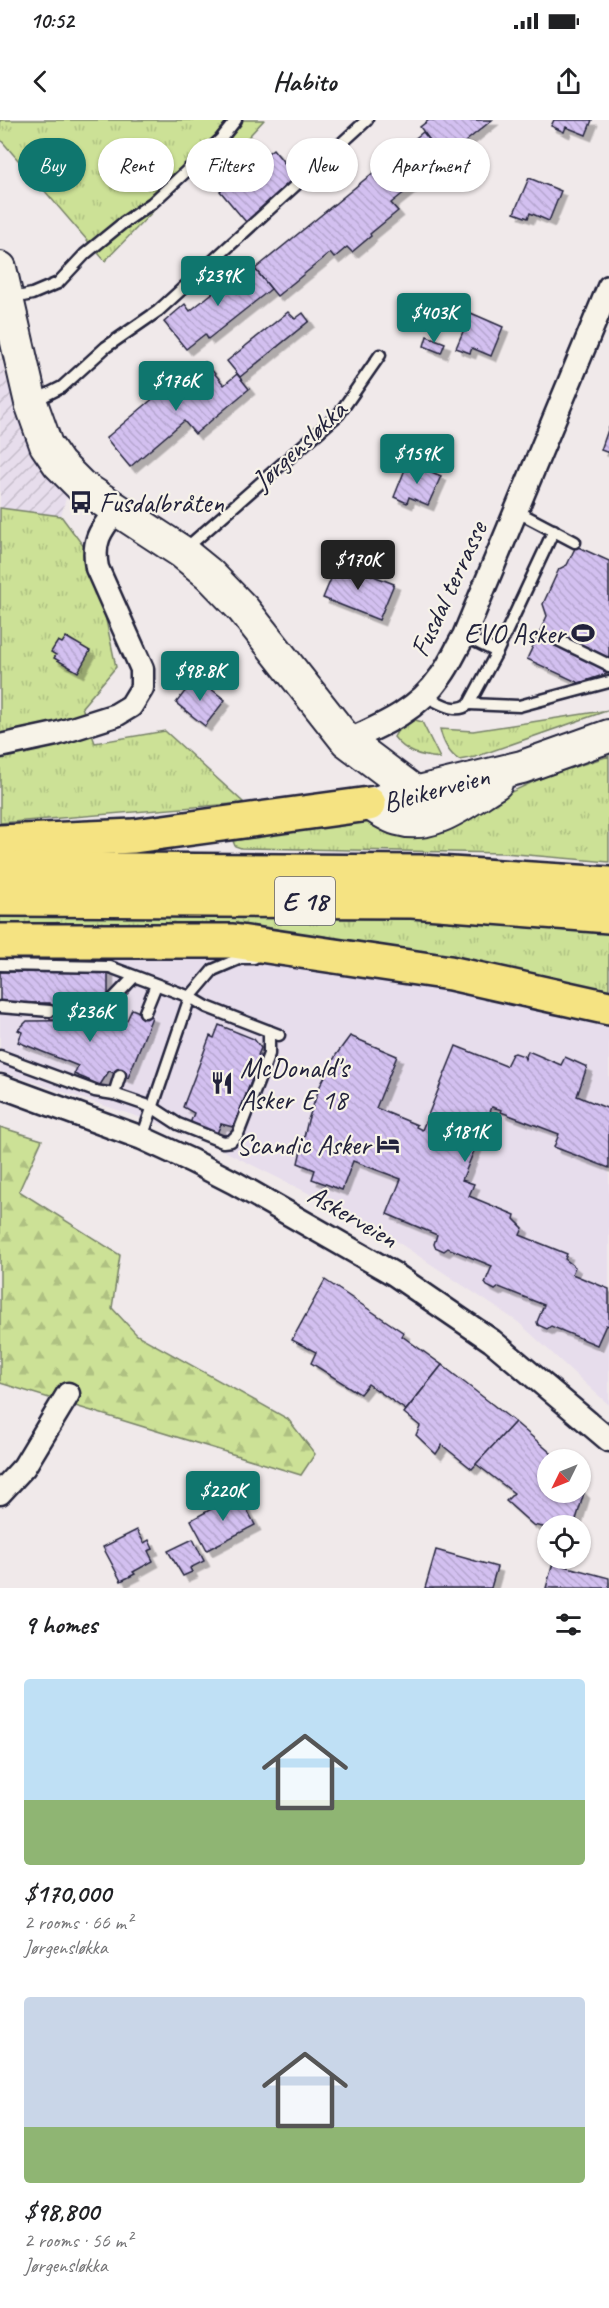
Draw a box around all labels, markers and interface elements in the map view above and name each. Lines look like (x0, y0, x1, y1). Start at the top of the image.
text: 10:52 (30, 7, 74, 35)
text: Habito (273, 64, 336, 98)
icon: back (24, 65, 57, 98)
icon: share (552, 65, 585, 98)
chip: Buy (18, 138, 86, 192)
chip: Rent (98, 138, 174, 192)
chip: Filters (186, 138, 274, 192)
chip: New (286, 138, 358, 192)
chip: Apartment (370, 138, 490, 192)
pin: $239K (176, 256, 260, 307)
text: $239K (195, 263, 241, 288)
pin: $403K (392, 293, 476, 344)
text: $403K (411, 300, 457, 325)
pin: $176K (134, 361, 218, 412)
text: $176K (153, 368, 199, 393)
street label: Jørgensløkka (243, 391, 355, 499)
pin: $159K (375, 434, 459, 485)
text: $159K (394, 441, 440, 466)
place label: Fusdalbråten (99, 485, 224, 520)
bus stop icon: Fusdalbråten (68, 489, 94, 515)
street label: Fusdal terrasse (401, 514, 495, 662)
pin: $170K (316, 540, 400, 591)
text: $170K (335, 547, 381, 572)
place label: EVO Asker (464, 616, 567, 651)
sports icon: EVO Asker (570, 620, 596, 646)
pin: $98.8K (151, 651, 249, 702)
text: $98.8K (175, 658, 225, 683)
street label: Bleikerveien (379, 758, 493, 820)
road number: E 18 (275, 877, 335, 925)
pin: $236K (48, 992, 132, 1043)
text: $236K (67, 999, 113, 1024)
place label: McDonald's Asker E 18 (240, 1050, 351, 1117)
restaurant icon: McDonald's Asker E 18 (209, 1070, 235, 1096)
pin: $181K (423, 1112, 507, 1163)
text: $181K (442, 1119, 488, 1144)
place label: Scandic Asker (236, 1127, 373, 1162)
hotel icon: Scandic Asker (375, 1131, 401, 1157)
street label: Askerveien (302, 1176, 405, 1256)
north arrow (537, 1449, 591, 1503)
map controls (537, 1449, 591, 1569)
pin: $220K (181, 1471, 265, 1522)
text: $220K (200, 1478, 246, 1503)
button: locate (537, 1515, 591, 1569)
text: 9 homes (24, 1608, 97, 1641)
icon: filters (552, 1608, 585, 1641)
icon: home (251, 1718, 359, 1826)
text: $170,000 (24, 1877, 111, 1910)
text: 2 rooms · 66 m² (24, 1910, 132, 1935)
text: Jørgensløkka (24, 1935, 108, 1960)
icon: home (251, 2036, 359, 2144)
text: $98,800 (24, 2195, 99, 2228)
text: 2 rooms · 56 m² (24, 2228, 132, 2253)
text: Jørgensløkka (24, 2253, 108, 2278)

